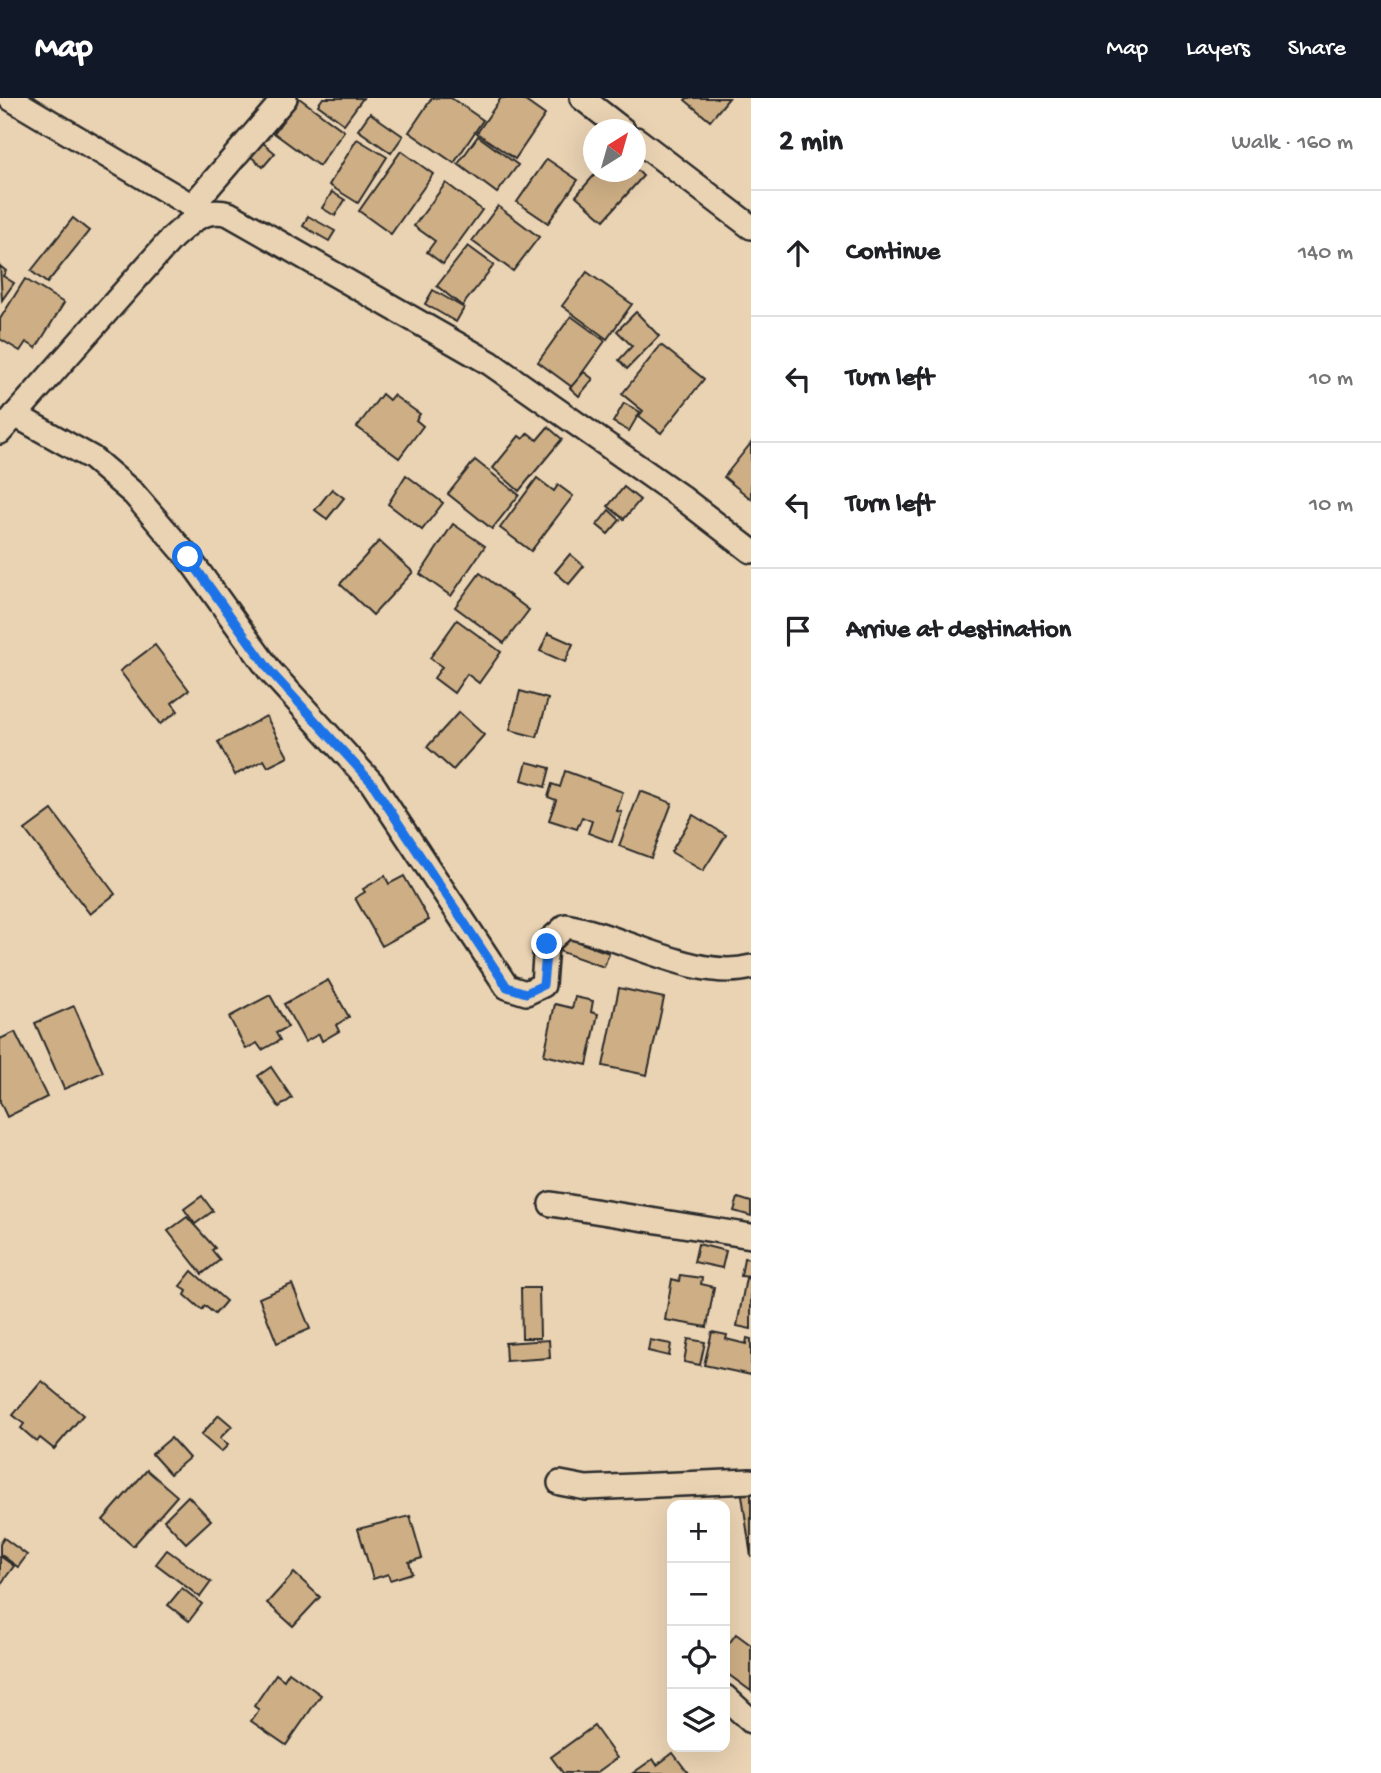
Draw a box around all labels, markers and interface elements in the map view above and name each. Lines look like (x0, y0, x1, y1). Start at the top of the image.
text: Map (35, 30, 92, 68)
text: Map (1106, 35, 1148, 64)
text: Layers (1186, 35, 1250, 64)
text: Share (1288, 35, 1346, 64)
north arrow (583, 119, 646, 182)
text: 2 min (779, 126, 843, 161)
text: Walk · 160 m (1231, 130, 1353, 157)
icon: ahead (779, 234, 817, 272)
text: Continue (846, 238, 940, 269)
text: 140 m (1298, 240, 1353, 267)
icon: left (779, 360, 817, 398)
text: Turn left (846, 364, 934, 395)
text: 10 m (1309, 366, 1353, 393)
icon: left (779, 486, 817, 524)
text: Turn left (846, 490, 934, 521)
text: 10 m (1309, 492, 1353, 519)
route start (172, 541, 203, 572)
icon: arrive (779, 612, 817, 650)
text: Arrive at destination (846, 616, 1071, 647)
route end (531, 928, 562, 959)
map controls (667, 1500, 730, 1752)
button: + (667, 1500, 730, 1563)
button: − (667, 1563, 730, 1626)
button: locate (667, 1626, 730, 1689)
button: layers (667, 1689, 730, 1752)

